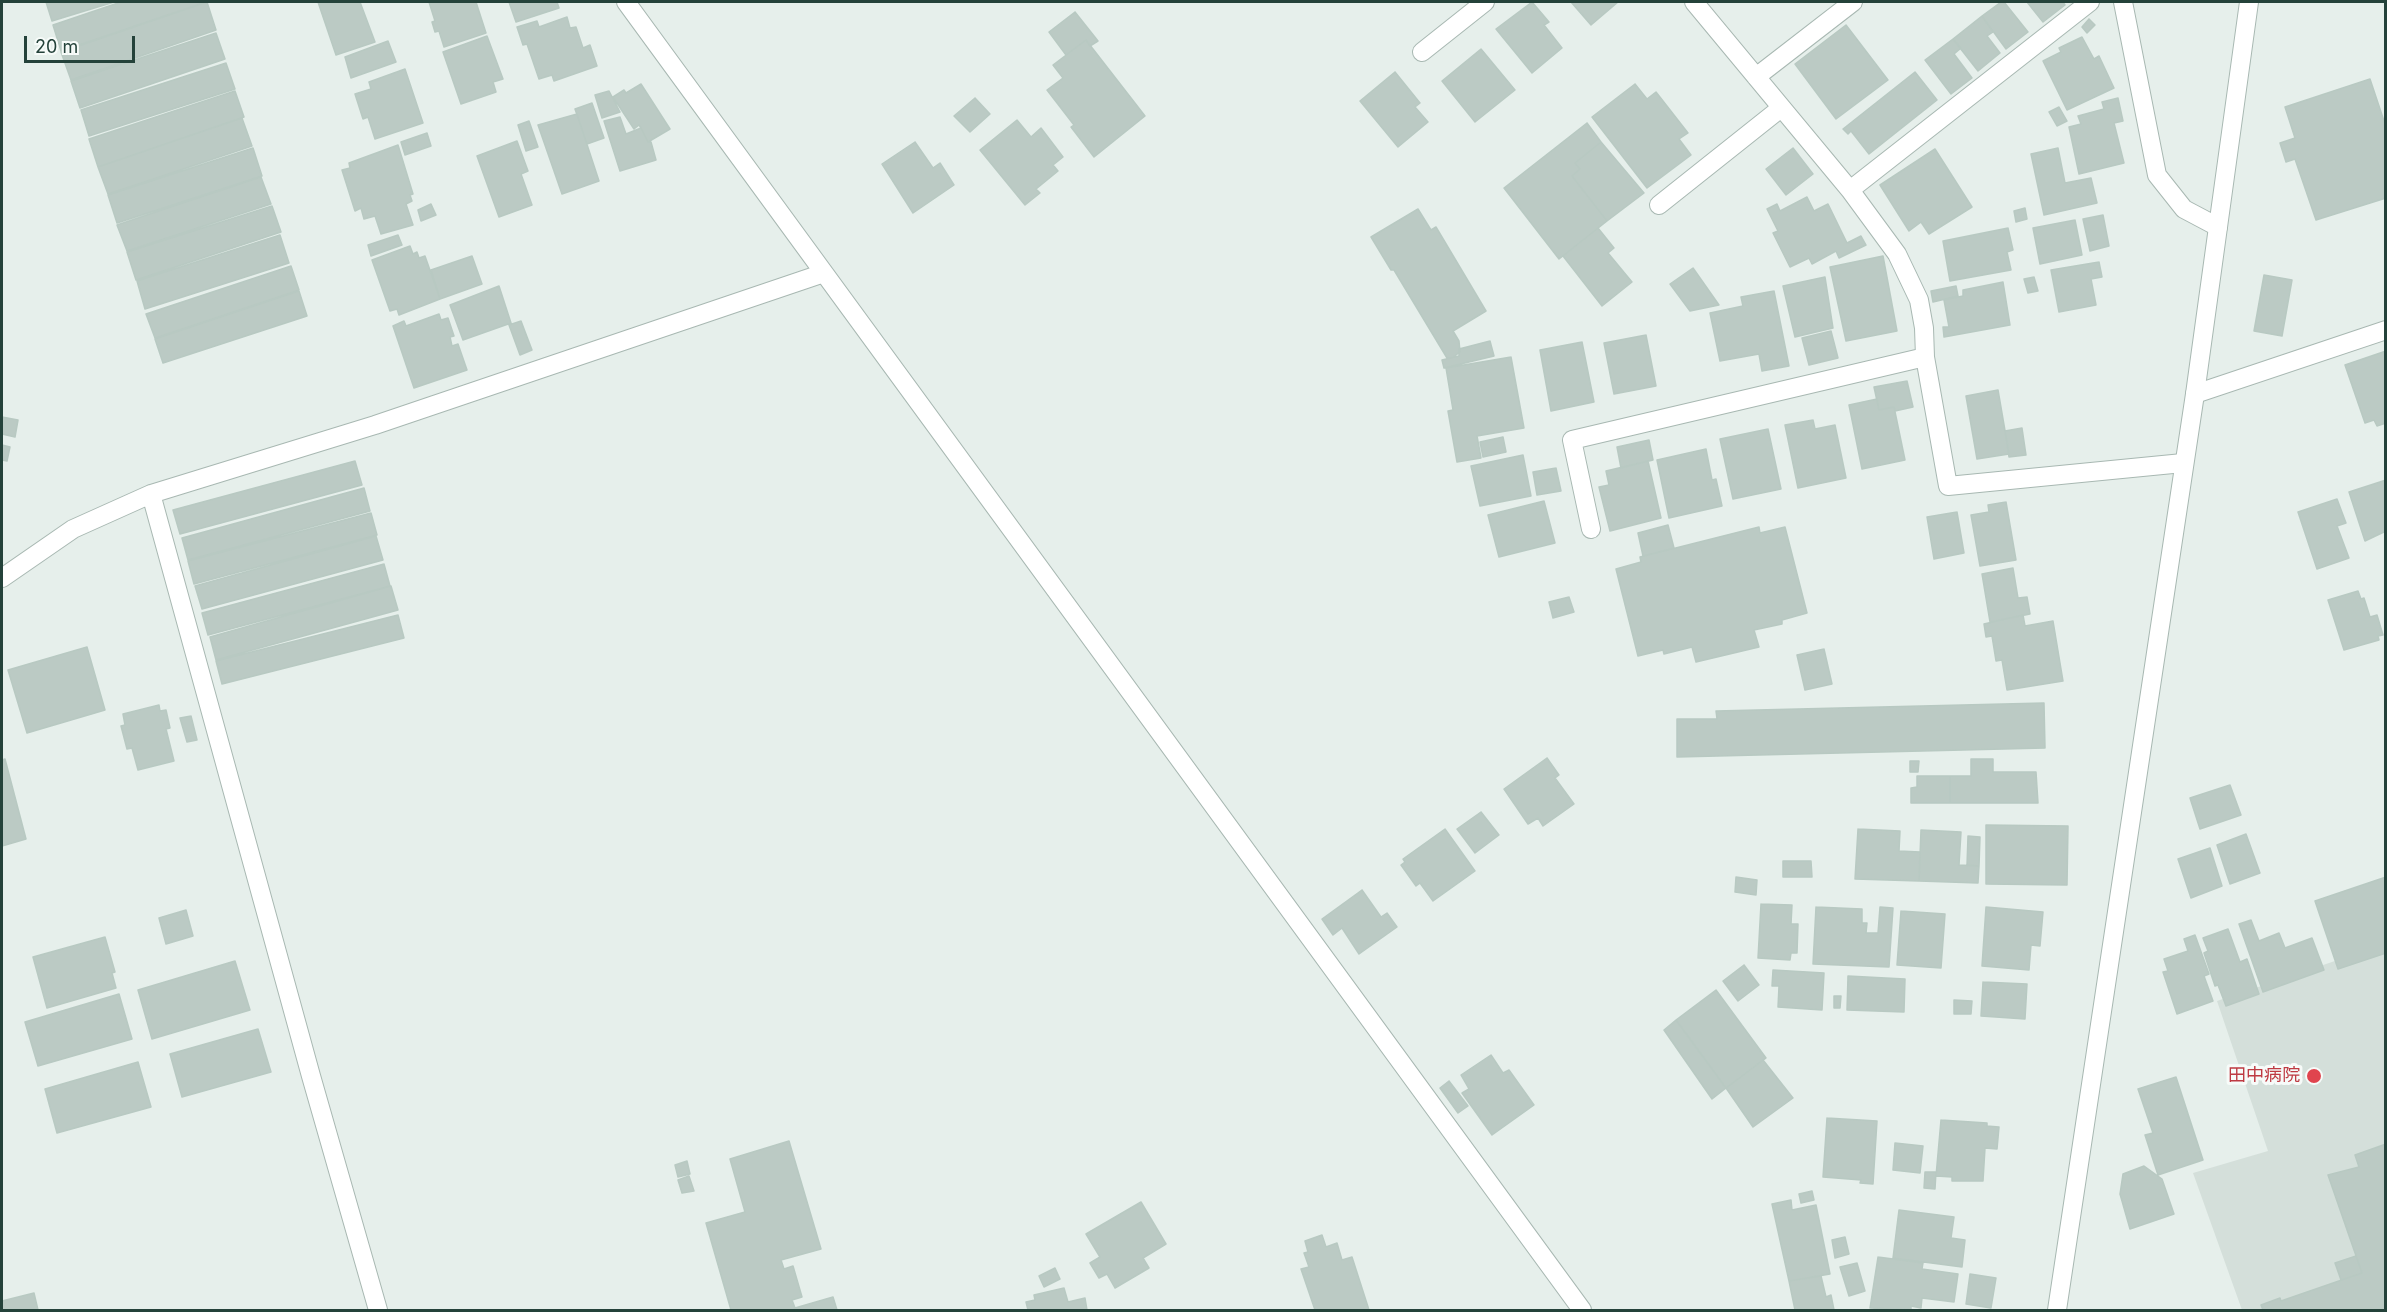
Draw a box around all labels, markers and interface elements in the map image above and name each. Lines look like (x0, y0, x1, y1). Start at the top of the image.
scale bar (27, 24, 138, 62)
text: 20 m (35, 36, 78, 57)
place label: 田中病院 (2228, 1065, 2300, 1087)
marker: 田中病院 (2305, 1067, 2323, 1085)

